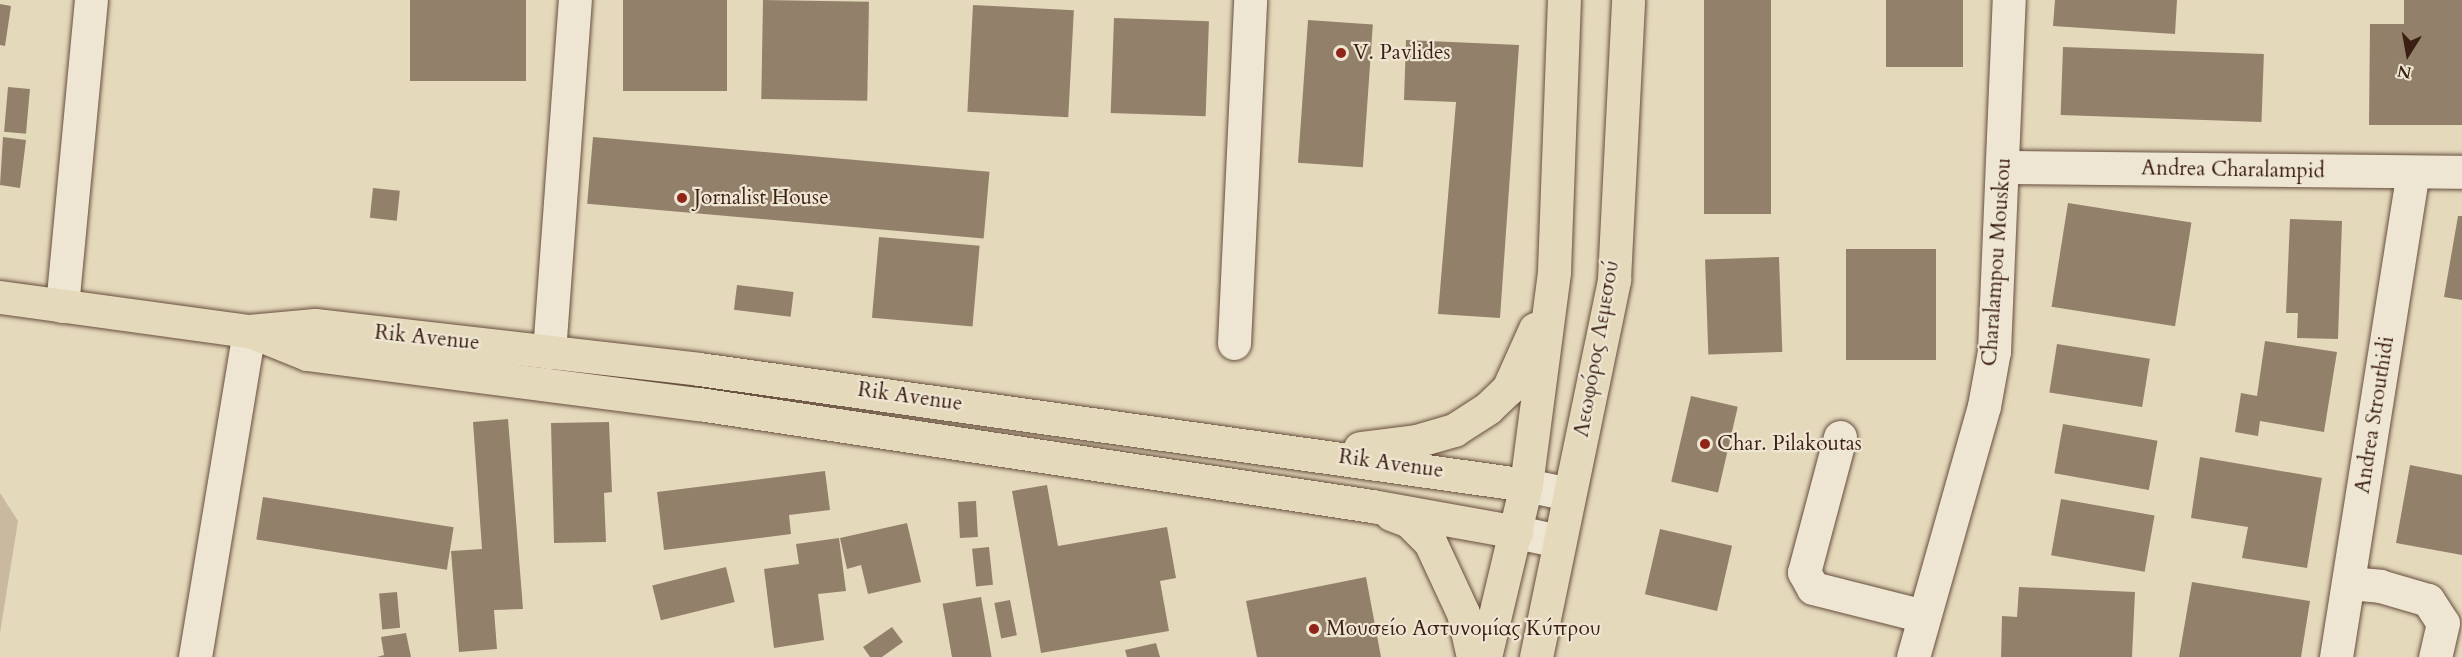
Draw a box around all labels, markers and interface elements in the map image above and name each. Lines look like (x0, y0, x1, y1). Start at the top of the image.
north arrow (2378, 24, 2438, 84)
place label: V. Pavlides (1353, 40, 1451, 66)
marker: V. Pavlides (1334, 46, 1348, 60)
text: N (2396, 60, 2413, 84)
street label: Andrea Charalampid (2141, 156, 2325, 184)
street label: Charalampou Mouskou (1977, 157, 2017, 367)
place label: Jornalist House (694, 185, 829, 211)
marker: Jornalist House (675, 191, 689, 205)
street label: Λεωφόρος Λεμεσού (1569, 259, 1625, 439)
street label: Rik Avenue (373, 320, 481, 356)
street label: Andrea Strouthidi (2350, 335, 2400, 495)
street label: Rik Avenue (856, 377, 964, 417)
place label: Char. Pilakoutas (1717, 431, 1862, 457)
marker: Char. Pilakoutas (1698, 437, 1712, 451)
street label: Rik Avenue (1337, 444, 1445, 484)
place label: Μουσείο Αστυνομίας Κύπρου (1326, 616, 1601, 642)
marker: Μουσείο Αστυνομίας Κύπρου (1307, 622, 1321, 636)

